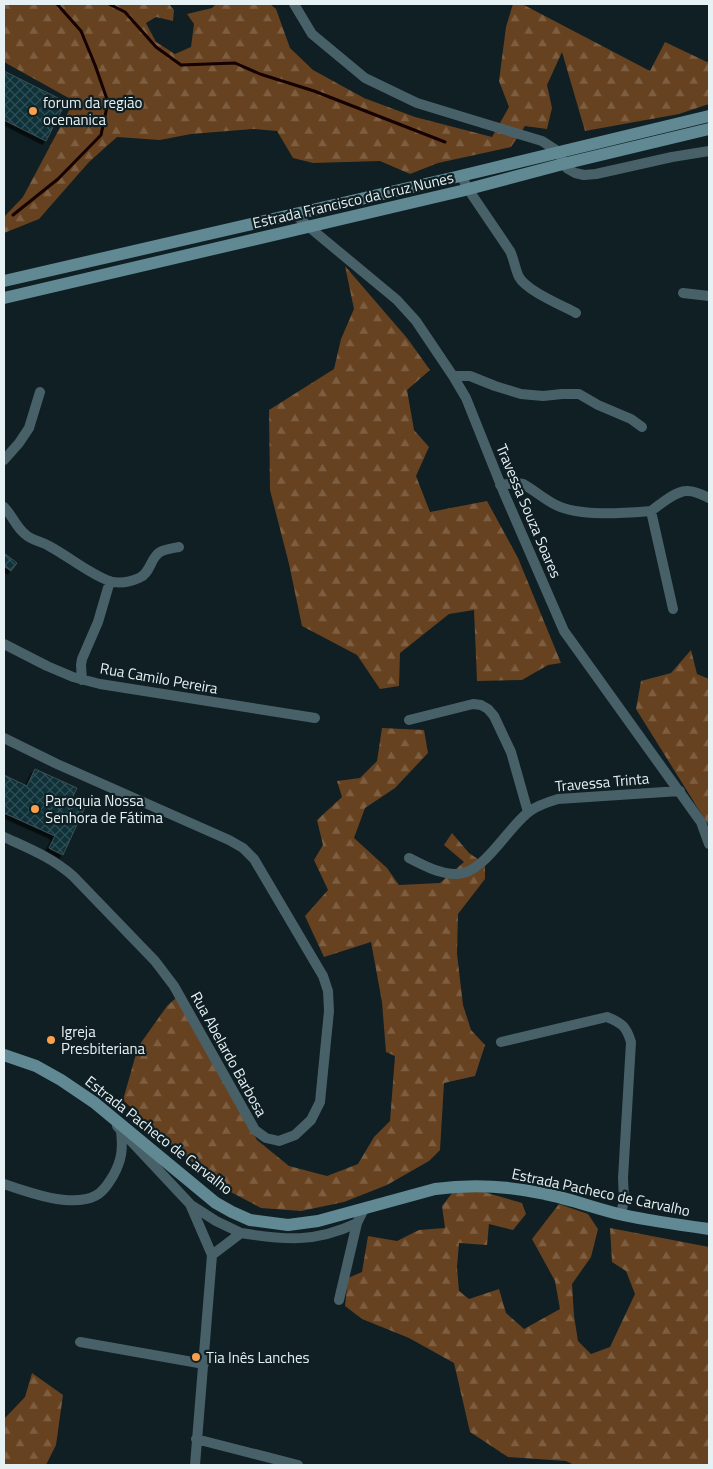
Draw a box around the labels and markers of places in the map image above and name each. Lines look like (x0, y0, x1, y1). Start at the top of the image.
place label: forum da região ocenanica (43, 91, 143, 131)
marker: forum da região ocenanica (27, 105, 39, 117)
place label: Paroquia Nossa Senhora de Fátima (45, 789, 164, 829)
marker: Paroquia Nossa Senhora de Fátima (29, 803, 41, 815)
place label: Igreja Presbiteriana (61, 1020, 146, 1060)
marker: Igreja Presbiteriana (45, 1034, 57, 1046)
place label: Tia Inês Lanches (206, 1346, 310, 1369)
marker: Tia Inês Lanches (190, 1351, 202, 1363)

